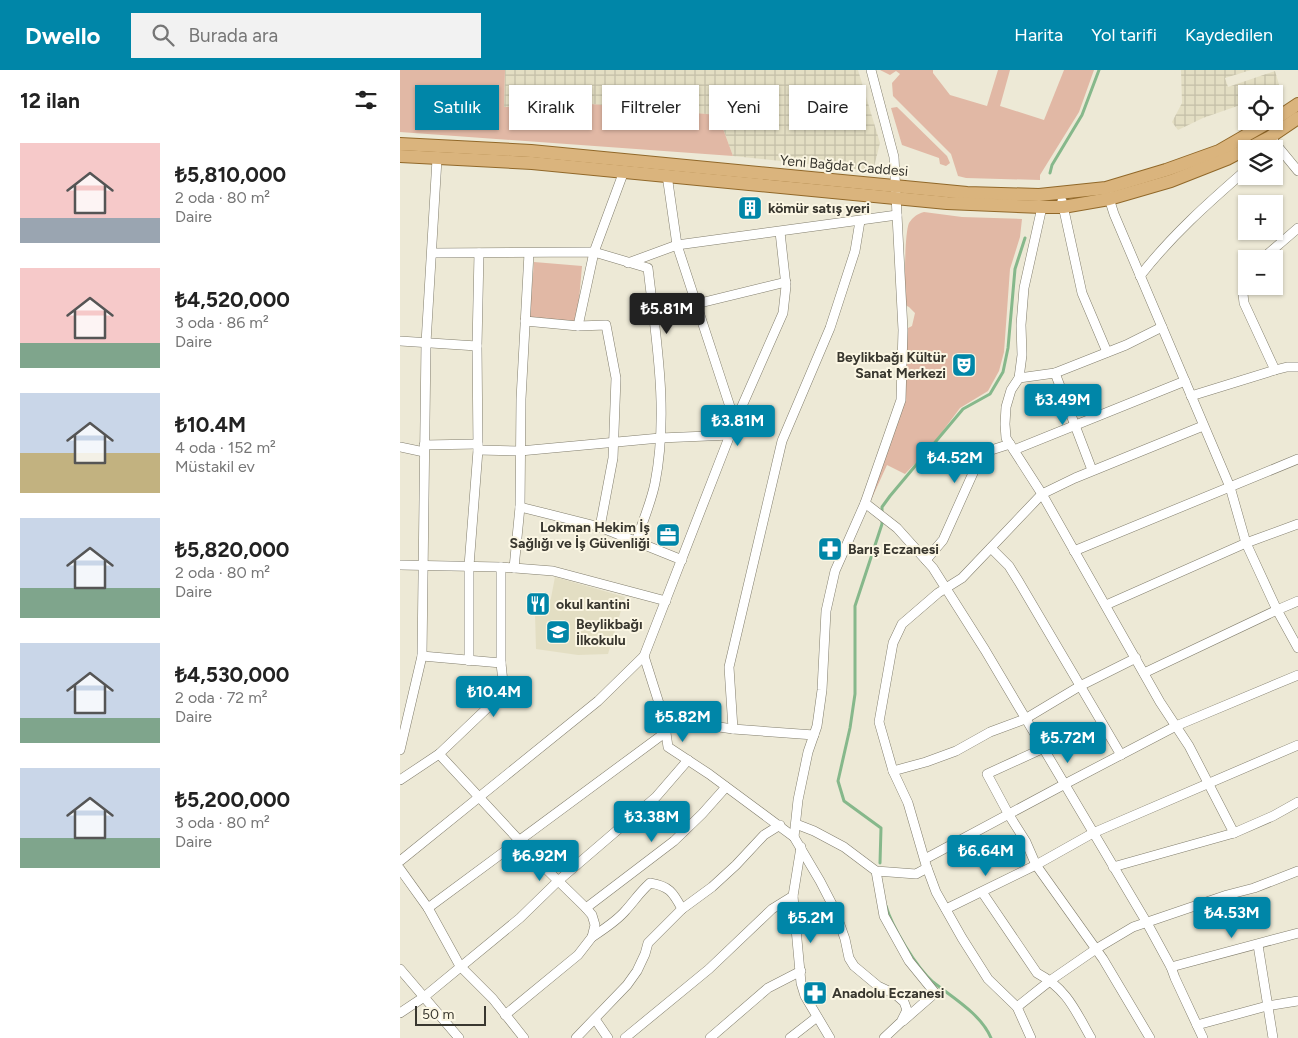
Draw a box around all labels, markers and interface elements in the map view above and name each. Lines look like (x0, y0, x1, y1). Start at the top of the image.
search box (131, 13, 481, 58)
text: Dwello (25, 21, 101, 50)
icon: search (149, 21, 177, 49)
text: Burada ara (189, 24, 278, 47)
text: Harita (1014, 24, 1063, 46)
text: Yol tarifi (1091, 24, 1157, 46)
text: Kaydedilen (1185, 24, 1273, 46)
chip: Satılık (415, 85, 499, 130)
chip: Kiralık (509, 85, 592, 130)
chip: Filtreler (602, 85, 699, 130)
chip: Yeni (709, 85, 779, 130)
chip: Daire (789, 85, 866, 130)
map controls (1238, 85, 1283, 295)
button: locate (1238, 85, 1283, 130)
icon: filters (352, 86, 380, 114)
text: 12 ilan (20, 88, 80, 113)
button: layers (1238, 140, 1283, 185)
street label: Yeni Bağdat Caddesi (779, 152, 909, 180)
text: ₺5,810,000 (175, 162, 286, 187)
icon: home (60, 163, 120, 223)
text: 2 oda · 80 m² (175, 188, 270, 207)
building icon: kömür satış yeri (737, 195, 763, 221)
button: + (1238, 195, 1283, 240)
place label: kömür satış yeri (768, 200, 870, 217)
text: Daire (175, 207, 212, 226)
button: − (1238, 250, 1283, 295)
text: ₺4,520,000 (175, 287, 290, 312)
icon: home (60, 288, 120, 348)
pin: ₺5.81M (626, 292, 708, 335)
text: ₺5.81M (641, 299, 693, 318)
text: 3 oda · 86 m² (175, 313, 269, 332)
text: Daire (175, 332, 212, 351)
place label: Beylikbağı Kültür Sanat Merkezi (837, 349, 947, 382)
theatre icon: Beylikbağı Kültür Sanat Merkezi (951, 352, 977, 378)
pin: ₺3.49M (1022, 384, 1104, 426)
text: ₺3.49M (1035, 390, 1091, 409)
pin: ₺3.81M (697, 404, 779, 447)
text: ₺3.81M (712, 411, 764, 430)
text: ₺10.4M (175, 412, 246, 437)
icon: home (60, 413, 120, 473)
text: 4 oda · 152 m² (175, 438, 276, 457)
pin: ₺4.52M (914, 442, 996, 484)
text: ₺4.52M (927, 448, 983, 467)
text: Müstakil ev (175, 457, 255, 476)
place label: Lokman Hekim İş Sağlığı ve İş Güvenliği (510, 519, 650, 552)
office icon: Lokman Hekim İş Sağlığı ve İş Güvenliği (655, 522, 681, 548)
pharmacy icon: Barış Eczanesi (817, 536, 843, 562)
text: ₺5,820,000 (175, 537, 289, 562)
icon: home (60, 538, 120, 598)
place label: Barış Eczanesi (848, 541, 939, 558)
text: 2 oda · 80 m² (175, 563, 270, 582)
text: Daire (175, 582, 212, 601)
restaurant icon: okul kantini (525, 591, 551, 617)
place label: okul kantini (556, 596, 630, 613)
place label: Beylikbağı İlkokulu (576, 616, 643, 649)
school or university icon: Beylikbağı İlkokulu (545, 619, 571, 645)
text: ₺4,530,000 (175, 662, 289, 687)
icon: home (60, 663, 120, 723)
pin: ₺10.4M (453, 676, 535, 718)
text: ₺10.4M (467, 682, 521, 701)
text: 2 oda · 72 m² (175, 688, 268, 707)
pin: ₺5.82M (642, 700, 724, 743)
text: Daire (175, 707, 212, 726)
text: ₺5.82M (655, 707, 711, 726)
pin: ₺5.72M (1027, 722, 1109, 764)
text: ₺5.72M (1041, 728, 1095, 747)
text: ₺5,200,000 (175, 787, 290, 812)
icon: home (60, 788, 120, 848)
pin: ₺3.38M (611, 800, 693, 843)
text: ₺3.38M (625, 807, 679, 826)
text: 3 oda · 80 m² (175, 813, 270, 832)
text: Daire (175, 832, 212, 851)
pin: ₺6.64M (945, 834, 1027, 877)
pin: ₺6.92M (499, 840, 581, 882)
text: ₺6.64M (958, 841, 1014, 860)
text: ₺6.92M (513, 846, 567, 865)
pin: ₺4.53M (1191, 896, 1273, 939)
pin: ₺5.2M (776, 902, 846, 944)
text: ₺4.53M (1204, 903, 1260, 922)
text: ₺5.2M (788, 908, 834, 927)
pharmacy icon: Anadolu Eczanesi (802, 980, 828, 1006)
place label: Anadolu Eczanesi (832, 985, 945, 1002)
scale bar (415, 1003, 486, 1026)
text: 50 m (422, 1006, 454, 1023)

